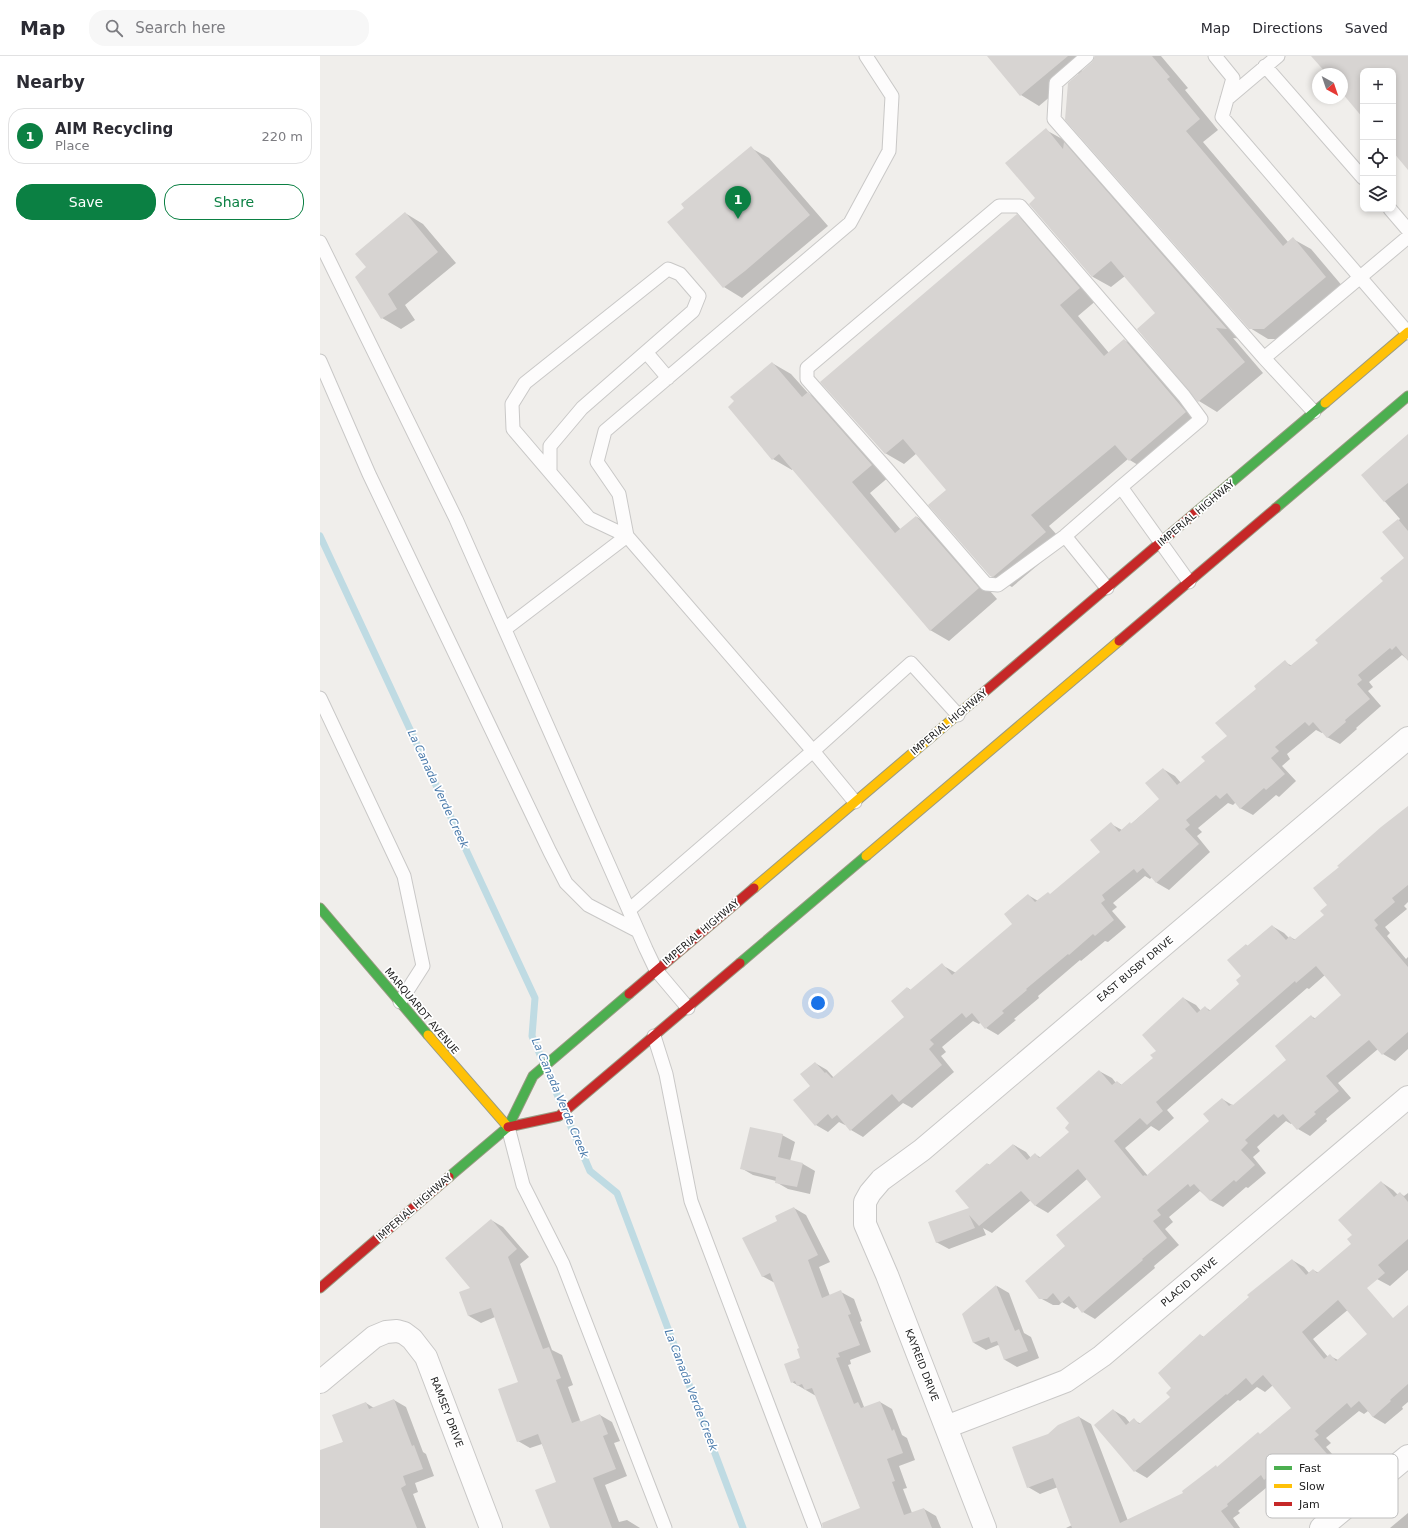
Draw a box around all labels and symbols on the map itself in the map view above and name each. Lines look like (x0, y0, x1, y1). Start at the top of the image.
north arrow (1312, 68, 1348, 104)
pin: 1 (725, 186, 751, 219)
street label: IMPERIAL HIGHWAY (1155, 477, 1237, 548)
street label: IMPERIAL HIGHWAY (908, 686, 990, 757)
water label: La Canada Verde Creek (405, 728, 471, 851)
street label: IMPERIAL HIGHWAY (660, 896, 742, 967)
street label: EAST BUSBY DRIVE (1095, 934, 1175, 1004)
street label: MARQUARDT AVENUE (383, 966, 461, 1056)
your location (808, 993, 828, 1013)
water label: La Canada Verde Creek (529, 1036, 591, 1161)
street label: IMPERIAL HIGHWAY (374, 1171, 455, 1243)
street label: PLACID DRIVE (1159, 1255, 1219, 1309)
water label: La Canada Verde Creek (662, 1327, 720, 1453)
street label: KAYREID DRIVE (903, 1327, 941, 1403)
street label: RAMSEY DRIVE (428, 1375, 466, 1449)
legend (1266, 1454, 1398, 1518)
text: Fast (1299, 1462, 1322, 1475)
text: Slow (1299, 1480, 1325, 1493)
text: Jam (1298, 1498, 1320, 1511)

